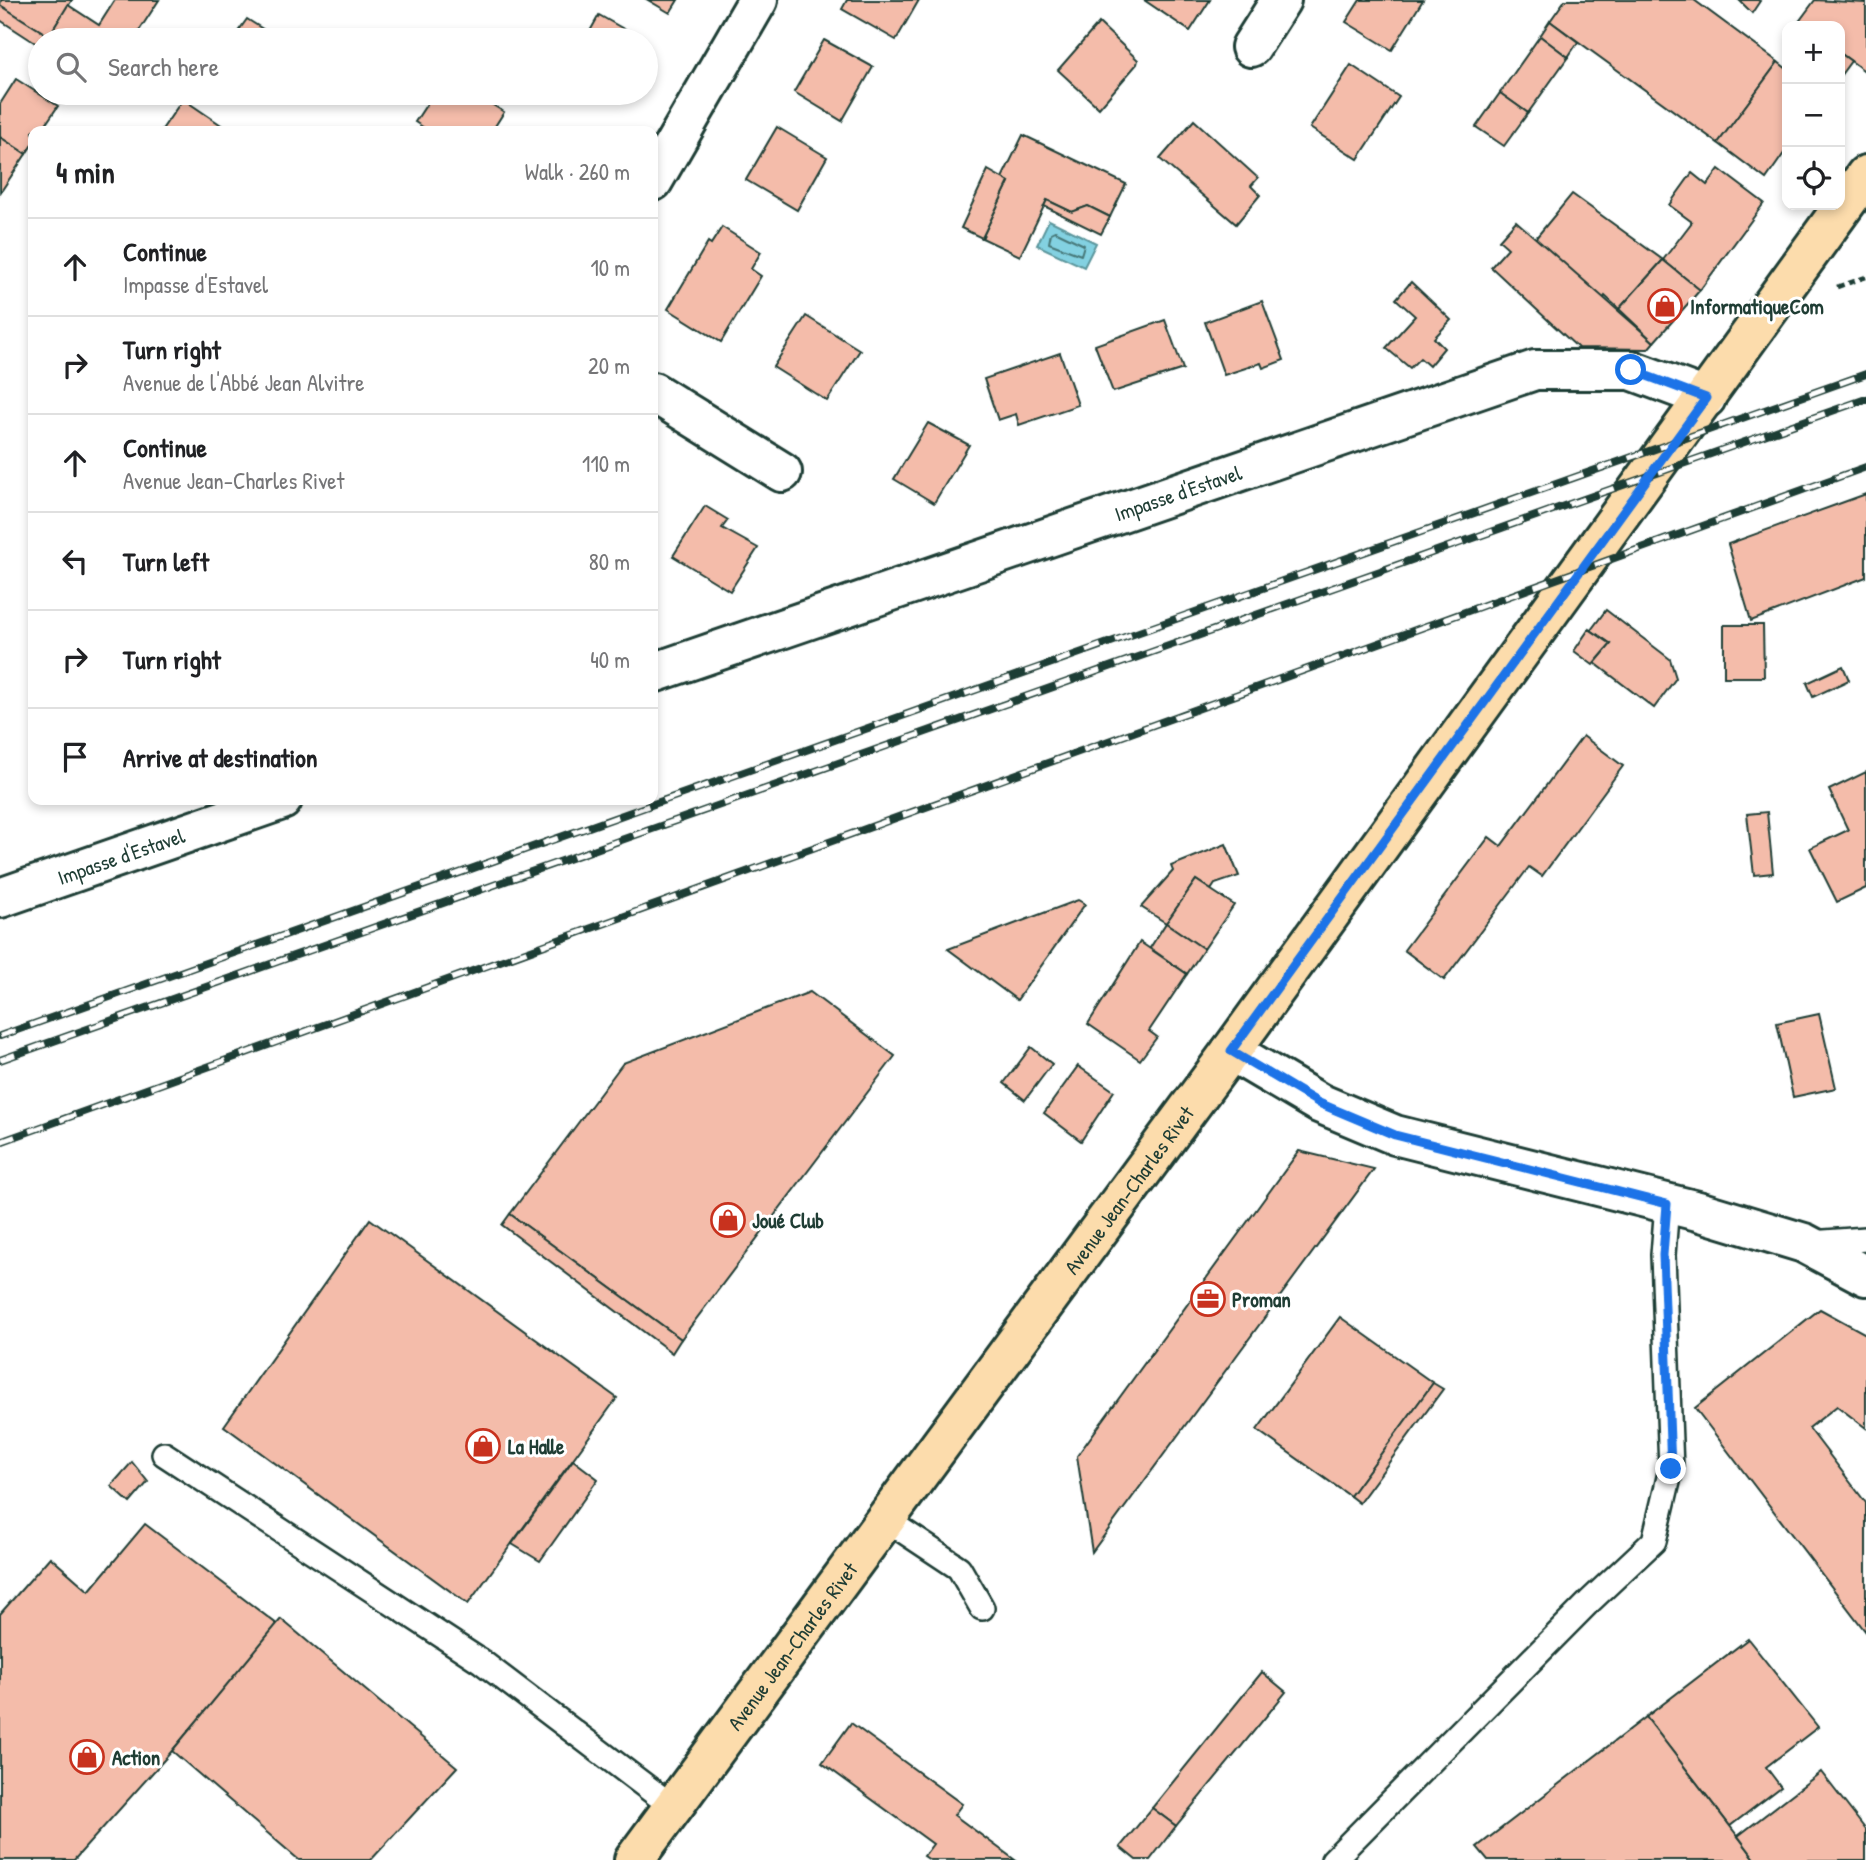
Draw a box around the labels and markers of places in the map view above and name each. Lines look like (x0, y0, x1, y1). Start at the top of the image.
shop icon: InformatiqueCom (1646, 287, 1684, 325)
place label: InformatiqueCom (1690, 292, 1824, 322)
shop icon: Joué Club (709, 1201, 747, 1239)
place label: Joué Club (752, 1206, 824, 1235)
office icon: Proman (1189, 1280, 1227, 1318)
place label: Proman (1232, 1285, 1291, 1314)
shop icon: La Halle (464, 1427, 502, 1465)
place label: La Halle (508, 1432, 565, 1461)
shop icon: Action (68, 1738, 106, 1776)
place label: Action (112, 1743, 160, 1772)

